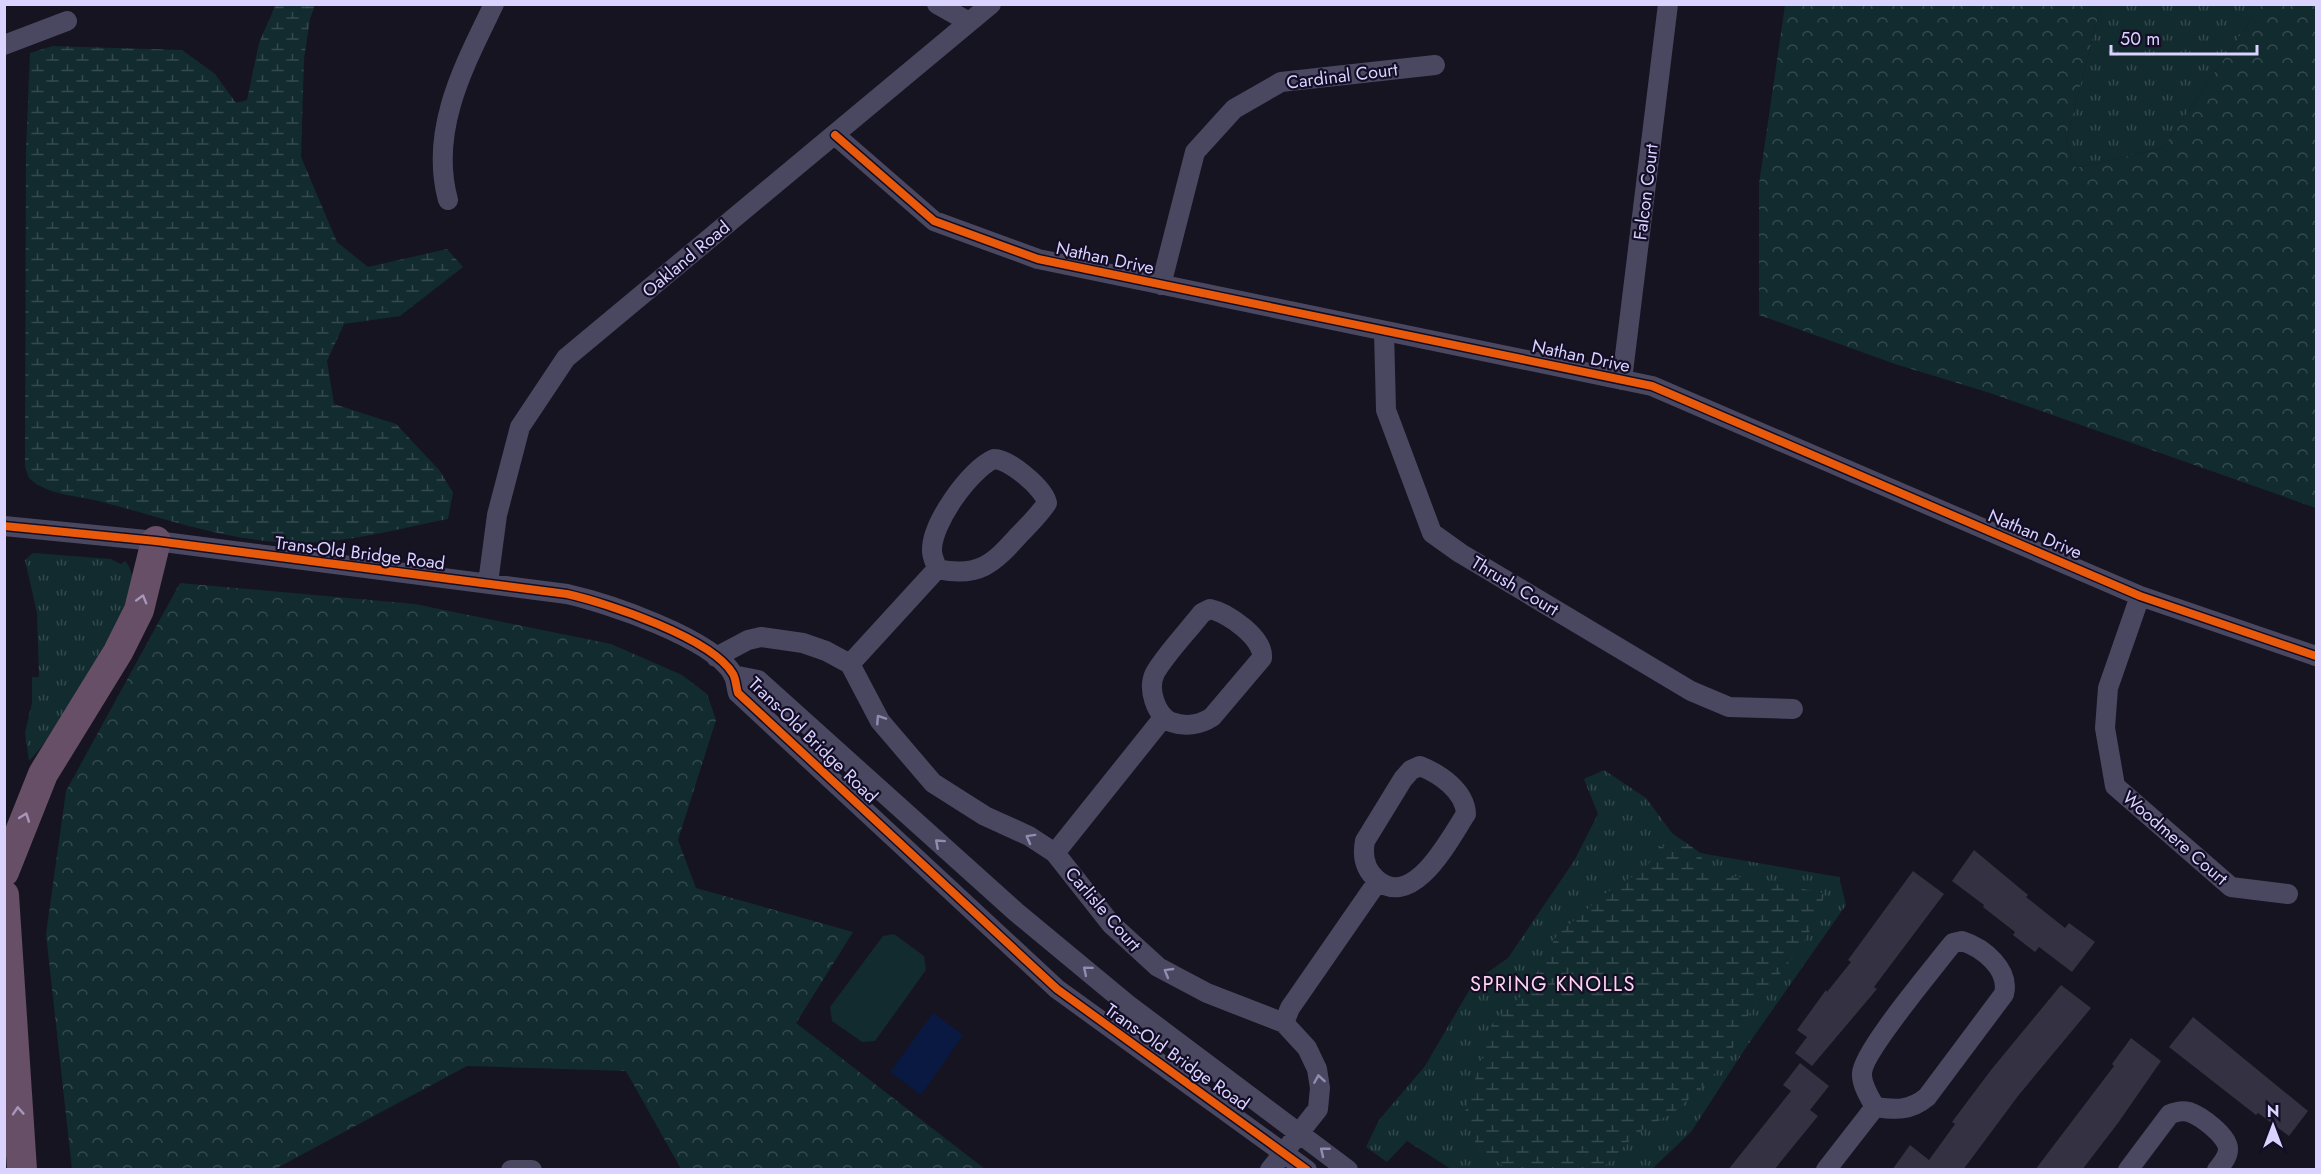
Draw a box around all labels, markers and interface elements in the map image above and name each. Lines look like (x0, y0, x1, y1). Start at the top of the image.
scale bar (2111, 18, 2256, 56)
text: 50 m (2120, 26, 2160, 52)
street label: Cardinal Court (1285, 56, 1400, 96)
street label: Falcon Court (1627, 142, 1665, 242)
street label: Oakland Road (636, 214, 736, 304)
street label: Nathan Drive (1053, 235, 1157, 281)
street label: Nathan Drive (1529, 333, 1633, 379)
street label: Nathan Drive (1984, 503, 2086, 565)
street label: Trans-Old Bridge Road (273, 530, 447, 576)
street label: Thrush Court (1466, 550, 1564, 623)
one-way arrow (135, 595, 147, 605)
street label: Trans-Old Bridge Road (742, 671, 884, 809)
one-way arrow (876, 714, 887, 725)
street label: Woodmere Court (2117, 785, 2234, 892)
one-way arrow (17, 812, 30, 823)
one-way arrow (1026, 833, 1036, 845)
one-way arrow (936, 839, 946, 850)
street label: Carlisle Court (1059, 861, 1147, 957)
one-way arrow (1083, 967, 1094, 978)
one-way arrow (1164, 968, 1174, 980)
district label: SPRING KNOLLS (1470, 970, 1636, 999)
street label: Trans-Old Bridge Road (1099, 997, 1255, 1117)
one-way arrow (1313, 1075, 1325, 1084)
north arrow (2243, 1096, 2303, 1156)
text: N (2267, 1100, 2279, 1123)
one-way arrow (12, 1107, 25, 1116)
one-way arrow (1320, 1148, 1331, 1159)

